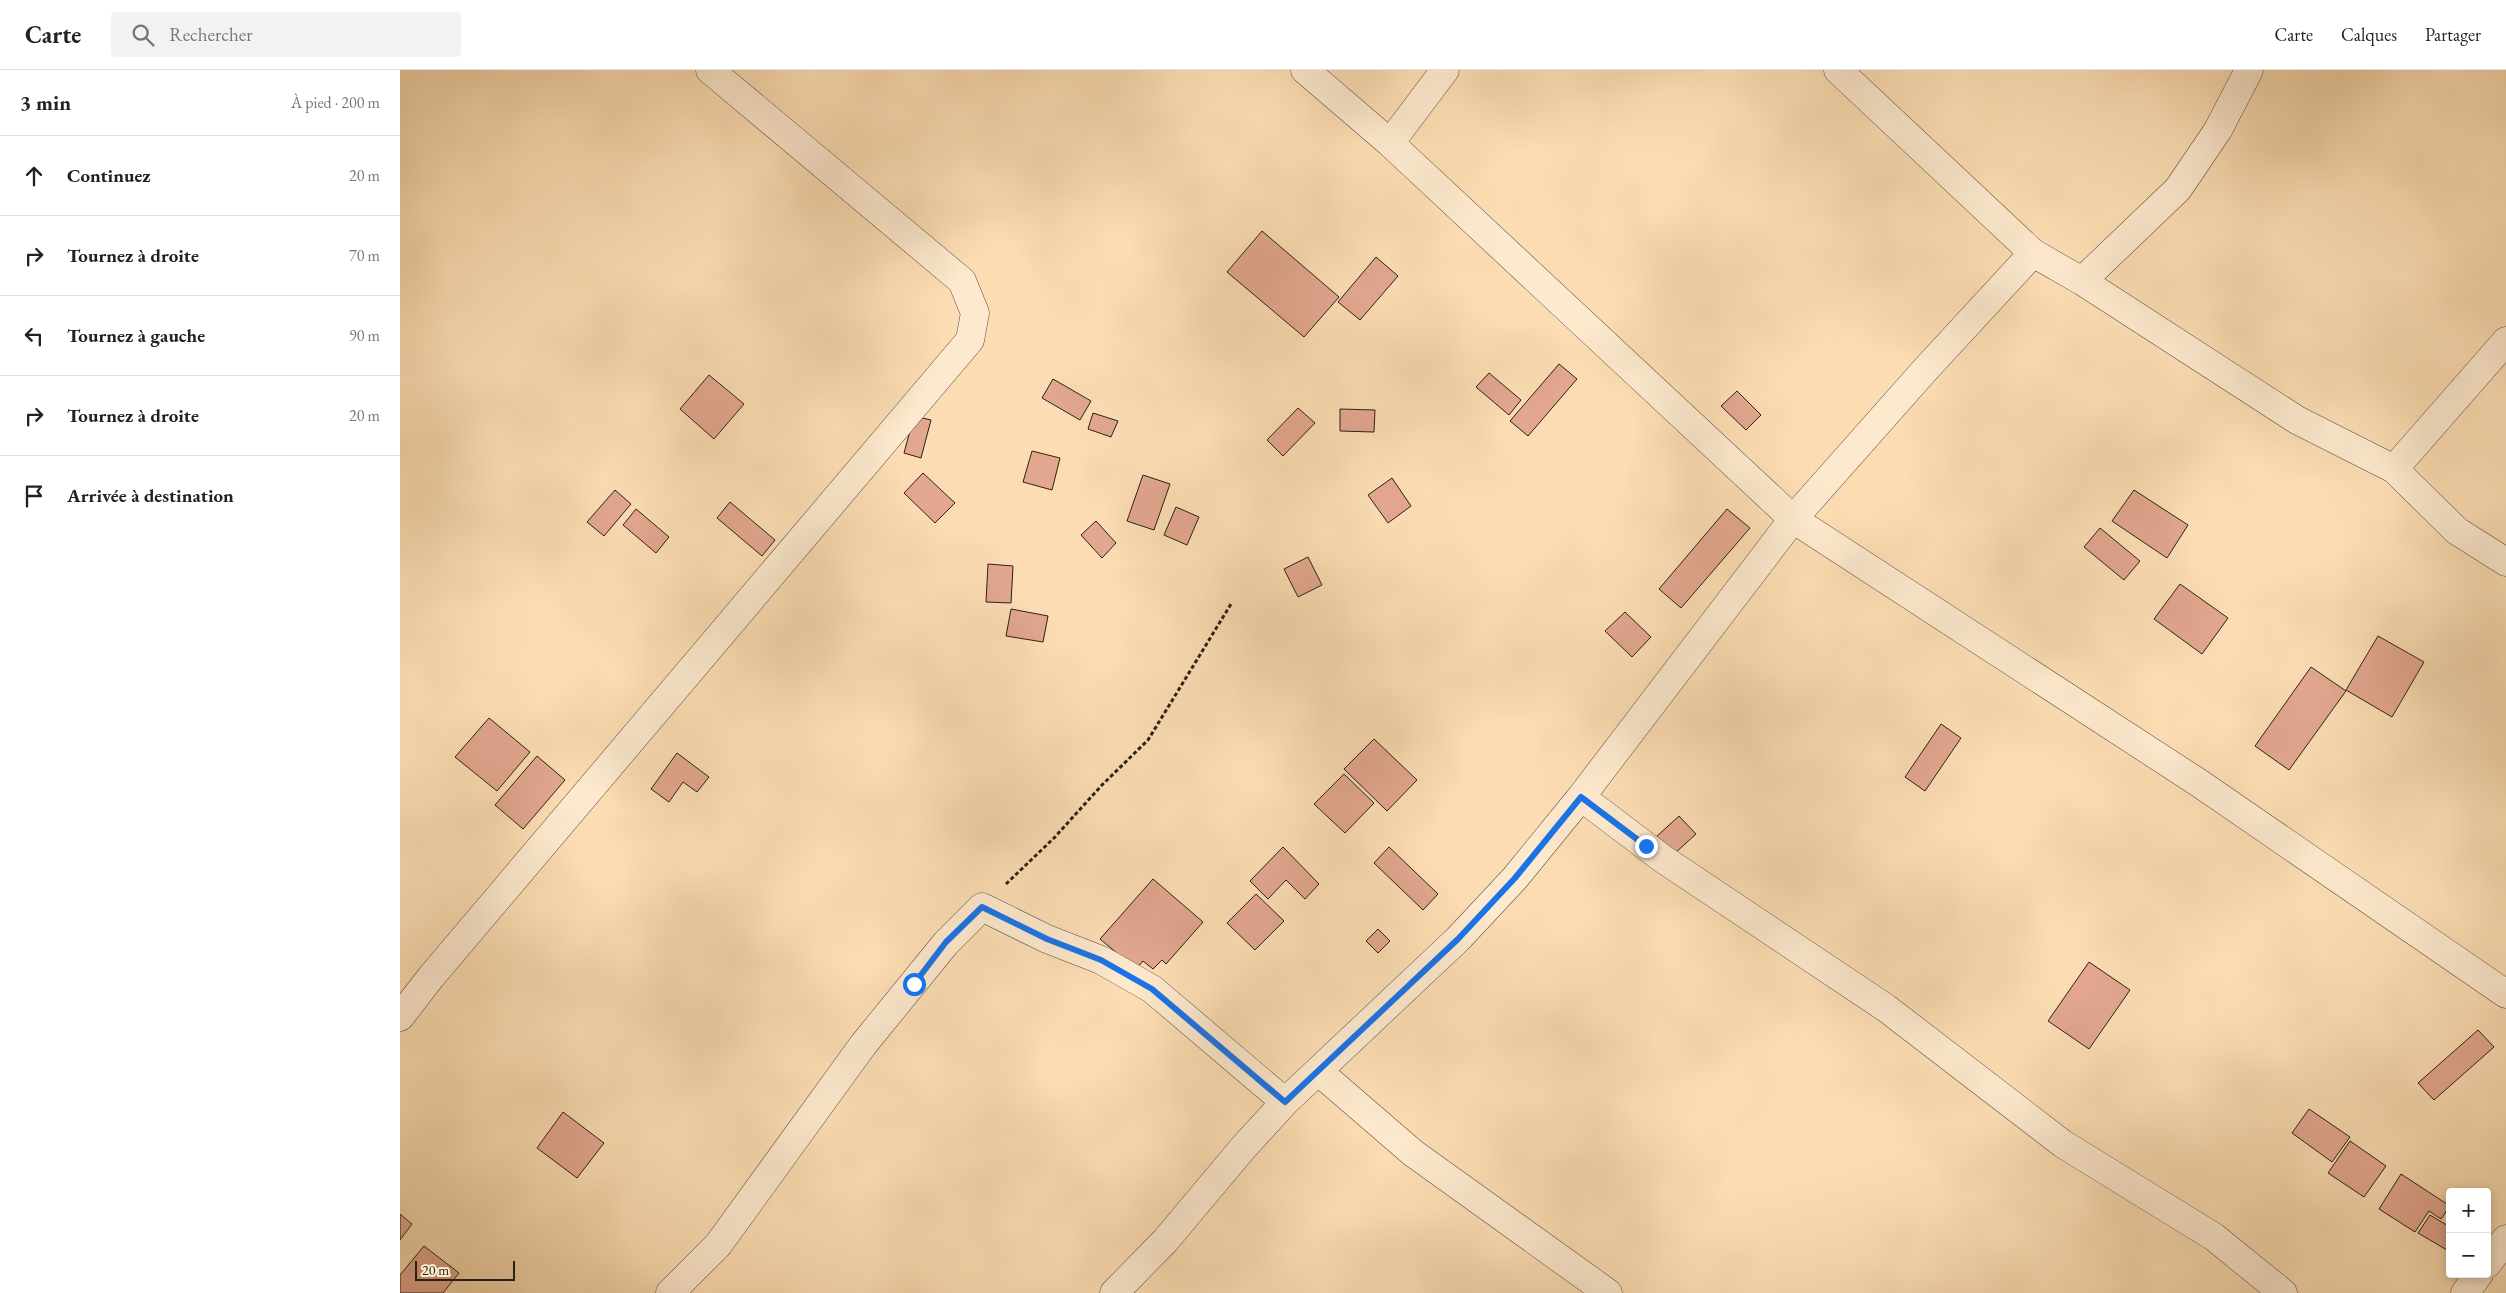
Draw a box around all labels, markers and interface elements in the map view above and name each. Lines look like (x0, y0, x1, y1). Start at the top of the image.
search box (111, 12, 461, 57)
text: Carte (25, 19, 81, 50)
icon: search (129, 21, 157, 49)
text: Rechercher (169, 22, 253, 47)
text: Carte (2274, 23, 2313, 46)
text: Calques (2341, 23, 2397, 46)
text: Partager (2425, 23, 2481, 46)
text: 3 min (20, 89, 71, 116)
text: À pied · 200 m (291, 92, 380, 113)
icon: ahead (20, 162, 48, 190)
text: Continuez (67, 163, 151, 188)
text: 20 m (349, 165, 380, 186)
icon: right (20, 242, 48, 270)
text: Tournez à droite (67, 243, 199, 268)
text: 70 m (349, 245, 380, 266)
icon: left (20, 322, 48, 350)
text: Tournez à gauche (67, 323, 205, 348)
text: 90 m (349, 325, 380, 346)
icon: right (20, 402, 48, 430)
text: Tournez à droite (67, 403, 199, 428)
text: 20 m (349, 405, 380, 426)
icon: arrive (20, 482, 48, 510)
text: Arrivée à destination (67, 483, 234, 508)
route end (1635, 835, 1658, 858)
route start (903, 973, 926, 996)
map controls (2446, 1188, 2491, 1278)
button: + (2446, 1188, 2491, 1233)
button: − (2446, 1233, 2491, 1278)
scale bar (415, 1258, 515, 1281)
text: 20 m (422, 1261, 449, 1279)

